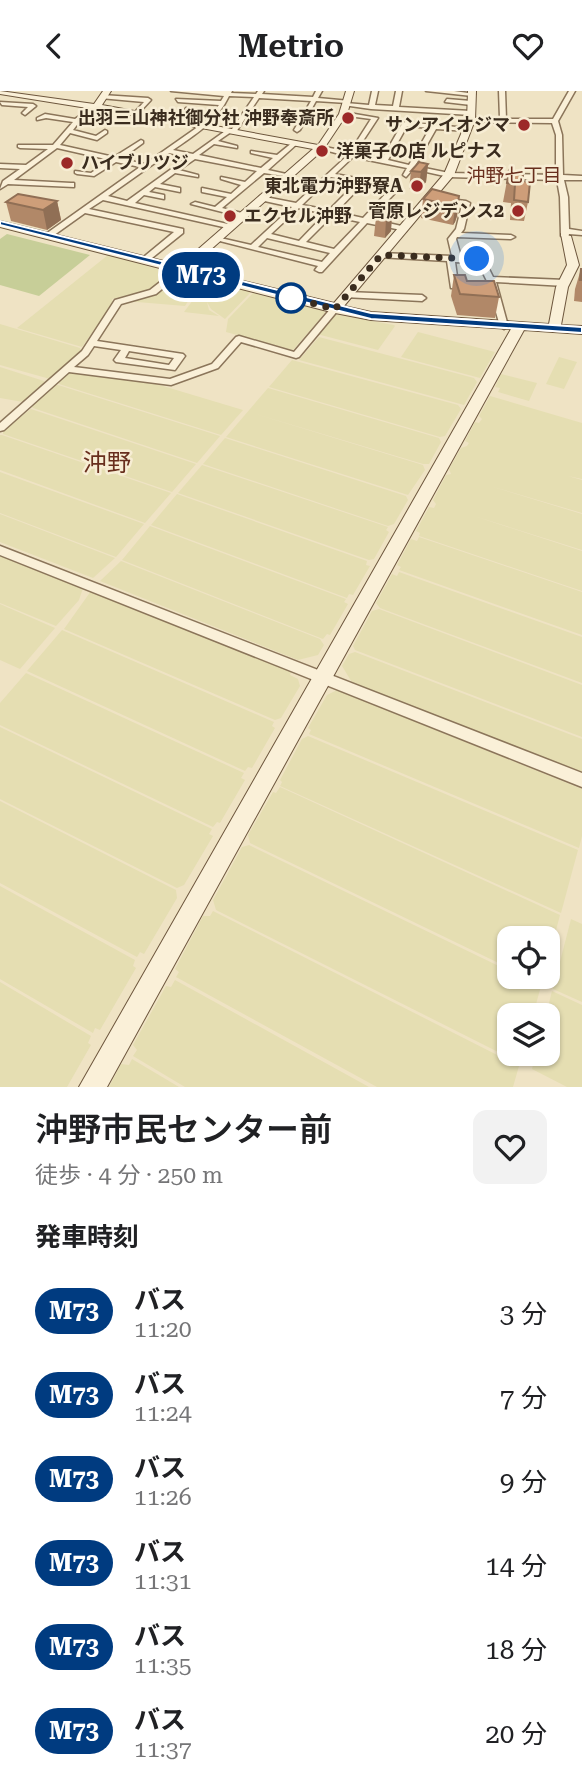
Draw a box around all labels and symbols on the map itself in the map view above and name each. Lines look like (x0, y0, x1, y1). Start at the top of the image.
place label: 出羽三山神社御分社 沖野奉斎所 (77, 107, 334, 128)
marker: 出羽三山神社御分社 沖野奉斎所 (340, 110, 356, 126)
place label: サンアイオジマ (385, 114, 510, 135)
marker: サンアイオジマ (516, 117, 532, 133)
place label: 洋菓子の店 ルピナス (336, 140, 503, 161)
marker: 洋菓子の店 ルピナス (314, 143, 330, 159)
place label: ハイブリツジ (81, 152, 189, 173)
marker: ハイブリツジ (59, 155, 75, 171)
district label: 沖野七丁目 (466, 164, 562, 187)
place label: 東北電力沖野寮A (264, 175, 403, 196)
marker: 東北電力沖野寮A (409, 178, 425, 194)
place label: 菅原レジデンス2 (368, 200, 504, 221)
marker: 菅原レジデンス2 (510, 203, 526, 219)
place label: エクセル沖野 (244, 205, 352, 226)
marker: エクセル沖野 (222, 208, 238, 224)
your location (459, 241, 494, 276)
line badge: M73 (161, 252, 241, 298)
unlabelled marker (276, 283, 306, 313)
district label: 沖野 (83, 449, 131, 477)

